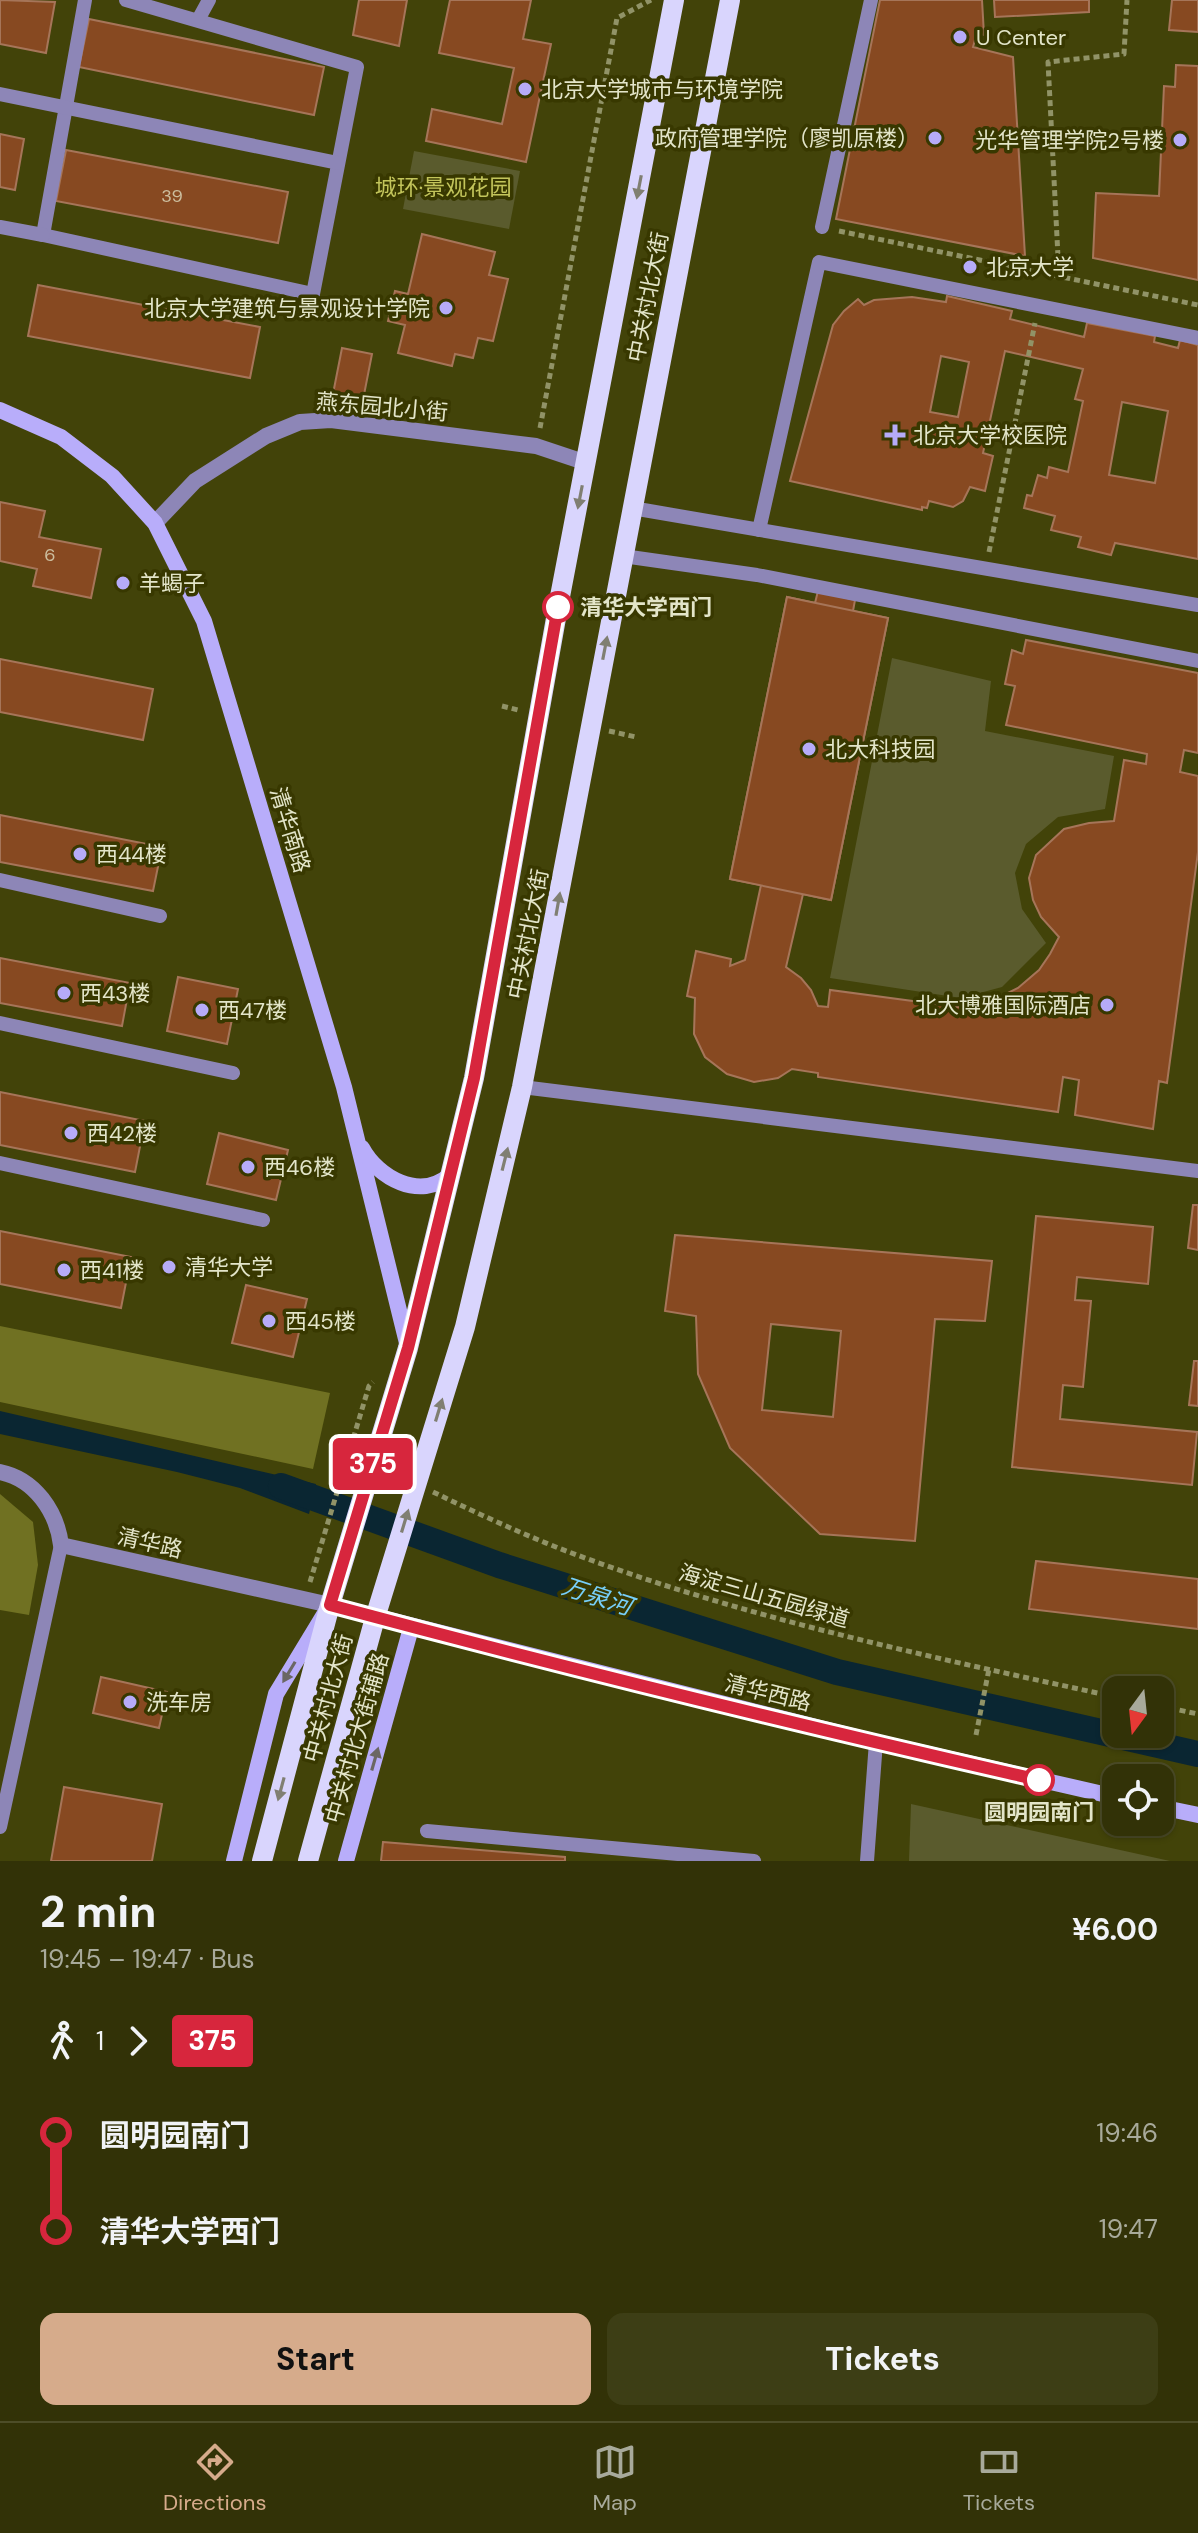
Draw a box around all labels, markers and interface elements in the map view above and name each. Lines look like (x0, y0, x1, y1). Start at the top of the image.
place label: U Center (976, 23, 1066, 52)
marker: U Center (951, 28, 969, 46)
place label: 北京大学城市与环境学院 (541, 75, 783, 104)
marker: 北京大学城市与环境学院 (516, 80, 534, 98)
place label: 政府管理学院（廖凯原楼） (655, 124, 919, 153)
place label: 光华管理学院2号楼 (975, 126, 1164, 155)
marker: 政府管理学院（廖凯原楼） (926, 129, 944, 147)
marker: 光华管理学院2号楼 (1171, 131, 1189, 149)
park label: 城环·景观花园 (375, 173, 511, 202)
one-way arrow (632, 175, 644, 200)
house number: 39 (161, 184, 183, 208)
street label: 中关村北大街 (621, 229, 675, 365)
place label: 北京大学 (986, 253, 1074, 282)
marker: 北京大学 (961, 258, 979, 276)
place label: 北京大学建筑与景观设计学院 (144, 294, 430, 323)
marker: 北京大学建筑与景观设计学院 (437, 299, 455, 317)
street label: 燕东园北小街 (315, 387, 449, 427)
place label: 北京大学校医院 (913, 421, 1067, 450)
marker: 北京大学校医院 (884, 424, 906, 446)
one-way arrow (573, 485, 586, 510)
house number: 6 (44, 543, 56, 567)
place label: 羊蝎子 (139, 569, 205, 598)
marker: 羊蝎子 (114, 574, 132, 592)
marker: 清华大学西门 (543, 592, 573, 622)
place label: 清华大学西门 (580, 593, 712, 622)
one-way arrow (599, 636, 611, 661)
place label: 北大科技园 (825, 735, 935, 764)
marker: 北大科技园 (800, 740, 818, 758)
street label: 清华南路 (263, 784, 317, 876)
place label: 西44楼 (96, 840, 167, 869)
marker: 西44楼 (71, 845, 89, 863)
street label: 中关村北大街 (501, 866, 555, 1002)
one-way arrow (553, 892, 565, 917)
place label: 西43楼 (80, 979, 150, 1008)
marker: 西43楼 (55, 984, 73, 1002)
place label: 北大博雅国际酒店 (915, 991, 1091, 1020)
place label: 西47楼 (218, 996, 287, 1025)
marker: 北大博雅国际酒店 (1098, 996, 1116, 1014)
marker: 西47楼 (193, 1001, 211, 1019)
place label: 西42楼 (87, 1119, 157, 1148)
marker: 西42楼 (62, 1124, 80, 1142)
one-way arrow (500, 1146, 512, 1171)
place label: 西46楼 (264, 1153, 335, 1182)
marker: 西46楼 (239, 1158, 257, 1176)
place label: 清华大学 (185, 1253, 273, 1282)
place label: 西41楼 (80, 1256, 144, 1285)
marker: 清华大学 (160, 1258, 178, 1276)
marker: 西41楼 (55, 1261, 73, 1279)
place label: 西45楼 (285, 1307, 356, 1336)
marker: 西45楼 (260, 1312, 278, 1330)
one-way arrow (433, 1398, 446, 1422)
line badge: 375 (327, 1438, 419, 1490)
text: 375 (349, 1445, 397, 1482)
one-way arrow (400, 1509, 412, 1533)
street label: 清华路 (115, 1521, 185, 1565)
street label: 海淀三山五园绿道 (675, 1558, 853, 1634)
water label: 万泉河 (558, 1570, 640, 1623)
street label: 中关村北大街 (297, 1630, 359, 1766)
street label: 中关村北大街辅路 (319, 1649, 395, 1827)
one-way arrow (283, 1661, 297, 1683)
street label: 清华西路 (722, 1668, 814, 1718)
north arrow (1102, 1676, 1174, 1748)
map controls (1102, 1676, 1174, 1836)
place label: 洗车房 (146, 1688, 212, 1717)
marker: 洗车房 (121, 1693, 139, 1711)
one-way arrow (369, 1746, 381, 1771)
button: locate (1102, 1764, 1174, 1836)
marker: 圆明园南门 (1024, 1765, 1054, 1795)
one-way arrow (275, 1776, 287, 1801)
place label: 圆明园南门 (984, 1798, 1094, 1827)
text: 2 min (40, 1883, 156, 1941)
text: ¥6.00 (1072, 1910, 1158, 1949)
text: 19:45 – 19:47 · Bus (40, 1942, 255, 1976)
icon: walk (40, 2019, 84, 2063)
icon: forward (116, 2019, 160, 2063)
text: 375 (188, 2022, 237, 2059)
text: 1 (96, 2024, 104, 2058)
text: 圆明园南门 (100, 2116, 250, 2155)
text: 19:46 (1096, 2116, 1158, 2150)
text: 清华大学西门 (100, 2212, 280, 2251)
text: 19:47 (1099, 2212, 1158, 2246)
button: Start (40, 2313, 591, 2405)
button: Tickets (607, 2313, 1158, 2405)
tab: Directions (163, 2440, 267, 2517)
tab: Map (593, 2440, 637, 2517)
tab: Tickets (963, 2440, 1035, 2517)

